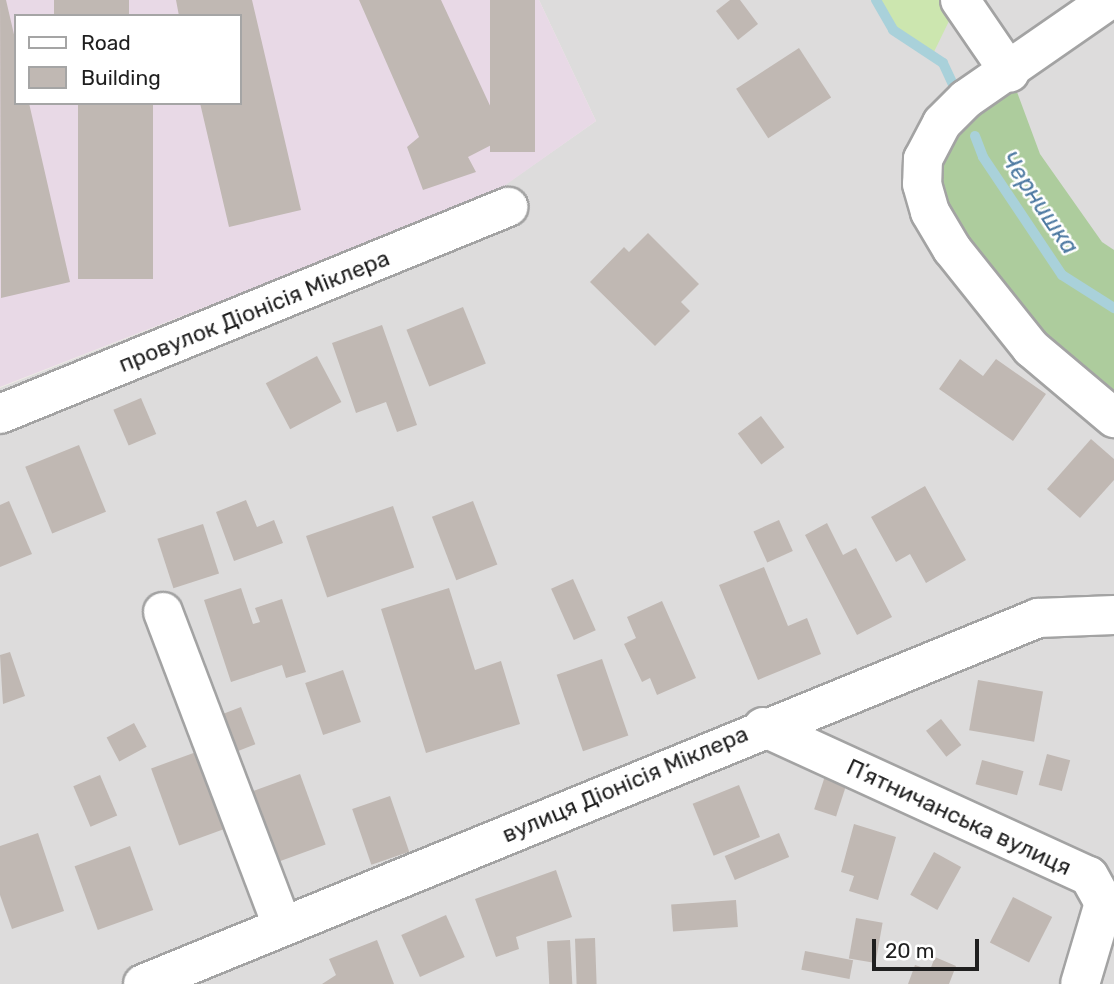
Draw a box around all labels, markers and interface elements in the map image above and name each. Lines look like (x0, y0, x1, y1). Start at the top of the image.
legend (14, 14, 242, 105)
text: Road (81, 30, 131, 55)
text: Building (81, 65, 161, 90)
water label: Чернишка (994, 146, 1084, 260)
street label: провулок Діонісія Міклера (115, 244, 393, 378)
street label: вулиця Діонісія Міклера (498, 720, 752, 848)
street label: Пʼятничанська вулиця (842, 753, 1076, 881)
scale bar (876, 925, 983, 969)
text: 20 m (885, 938, 934, 963)

